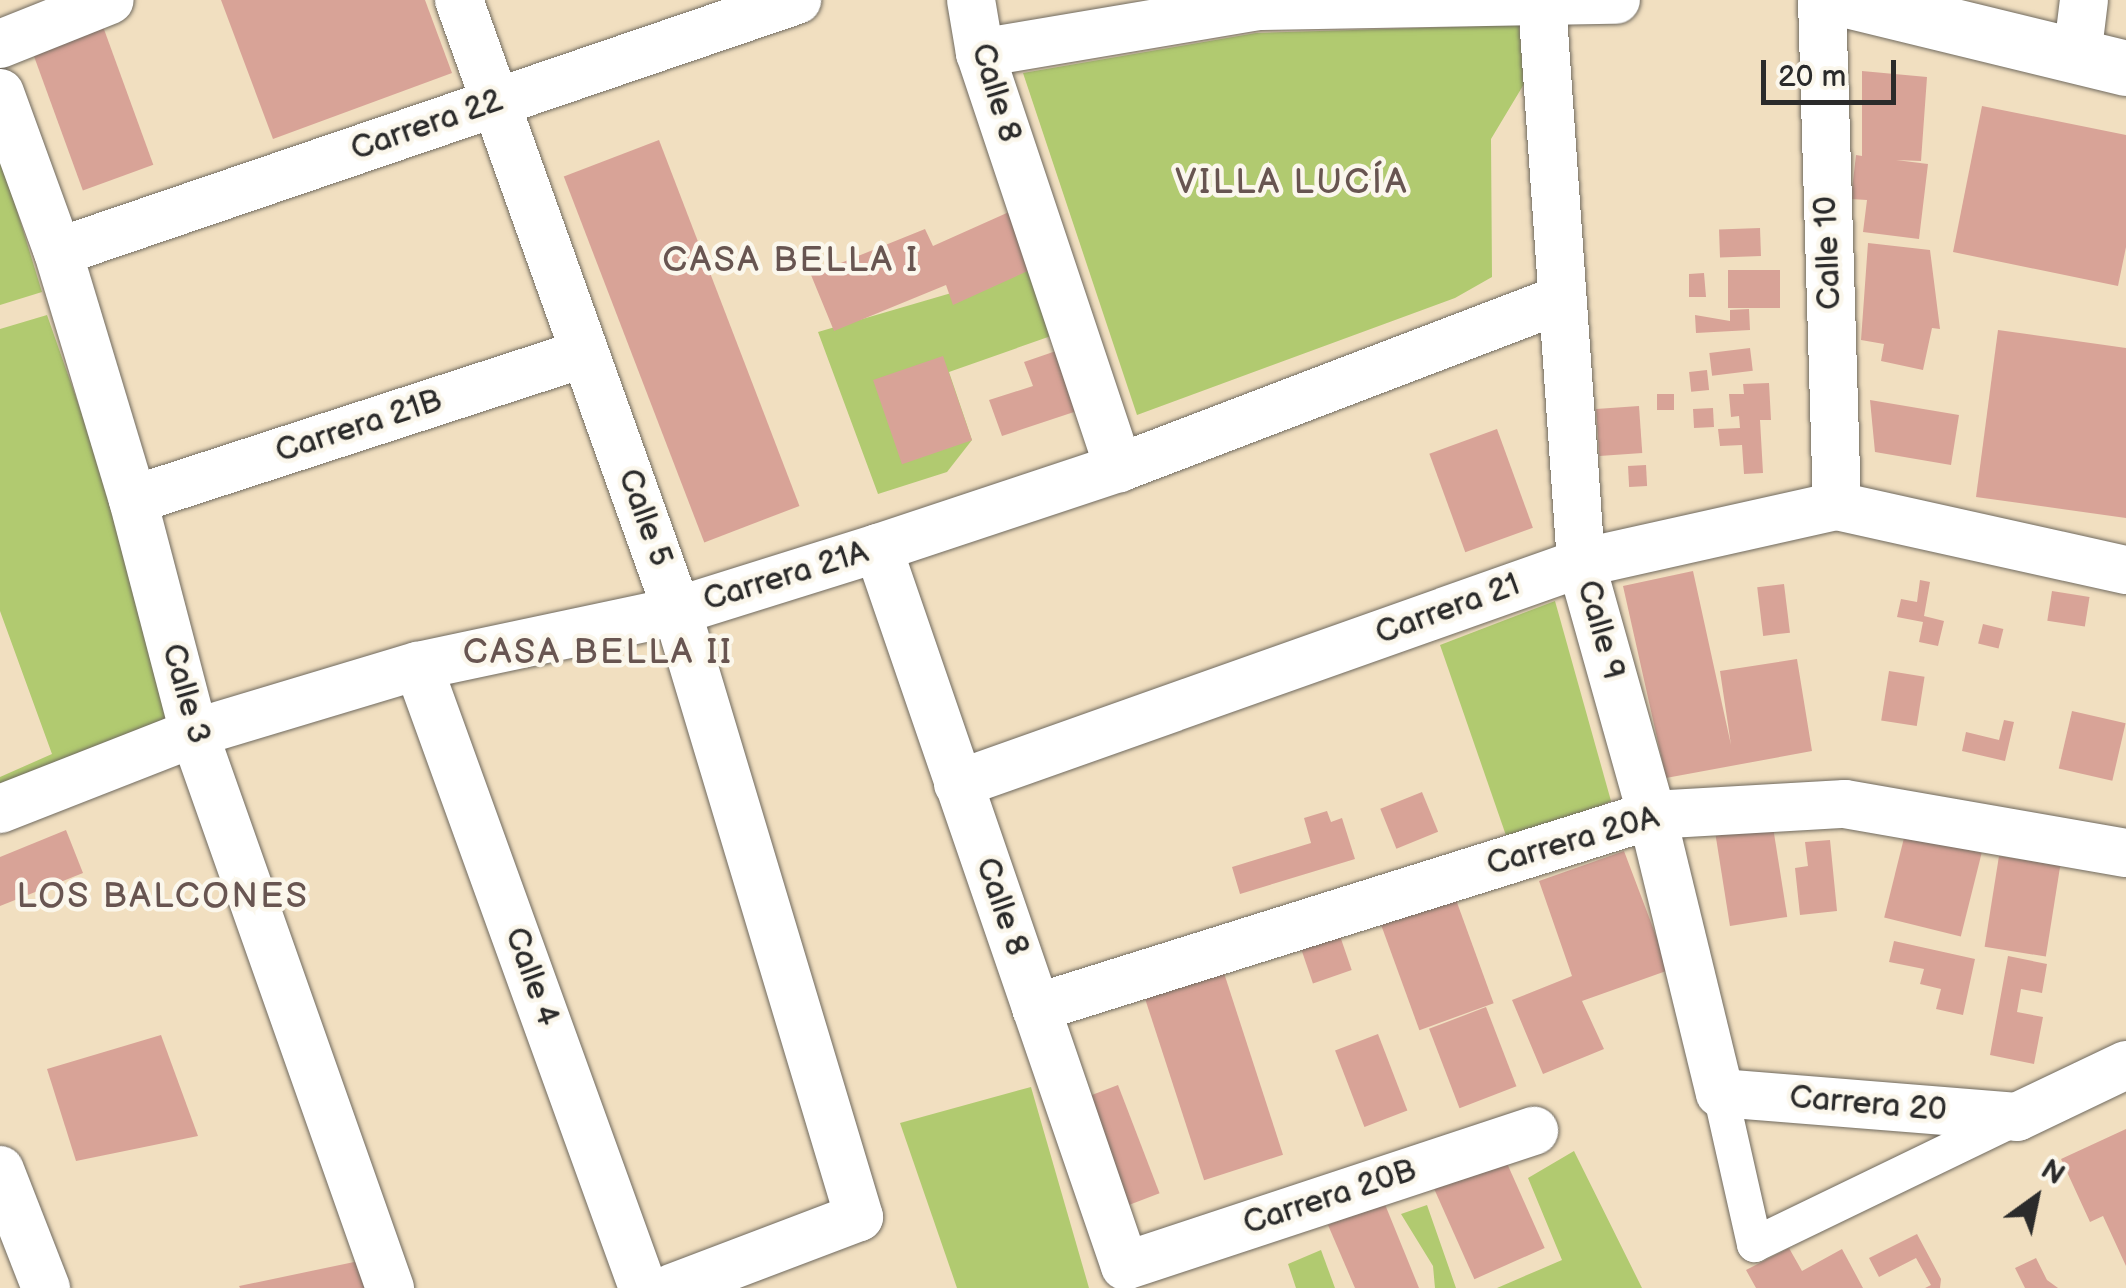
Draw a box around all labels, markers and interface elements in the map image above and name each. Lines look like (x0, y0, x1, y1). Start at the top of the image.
street label: Calle 8 (962, 39, 1028, 147)
scale bar (1766, 40, 1901, 102)
text: 20 m (1778, 59, 1846, 95)
street label: Carrera 22 (346, 82, 508, 170)
district label: VILLA LUCÍA (1175, 162, 1409, 204)
street label: Calle 10 (1808, 196, 1850, 310)
district label: CASA BELLA I (662, 240, 920, 282)
street label: Carrera 21B (271, 382, 447, 472)
street label: Calle 5 (609, 464, 679, 572)
street label: Carrera 21A (699, 534, 873, 620)
street label: Carrera 21 (1371, 566, 1525, 654)
street label: Calle 9 (1568, 576, 1632, 684)
district label: CASA BELLA II (463, 632, 733, 674)
street label: Calle 3 (152, 640, 218, 748)
street label: Carrera 20A (1483, 799, 1663, 885)
street label: Calle 8 (966, 853, 1036, 961)
district label: LOS BALCONES (17, 876, 309, 918)
street label: Calle 4 (496, 922, 566, 1032)
street label: Carrera 20 (1788, 1079, 1948, 1131)
north arrow (1986, 1148, 2086, 1248)
street label: Carrera 20B (1239, 1152, 1421, 1244)
text: N (2035, 1153, 2070, 1192)

